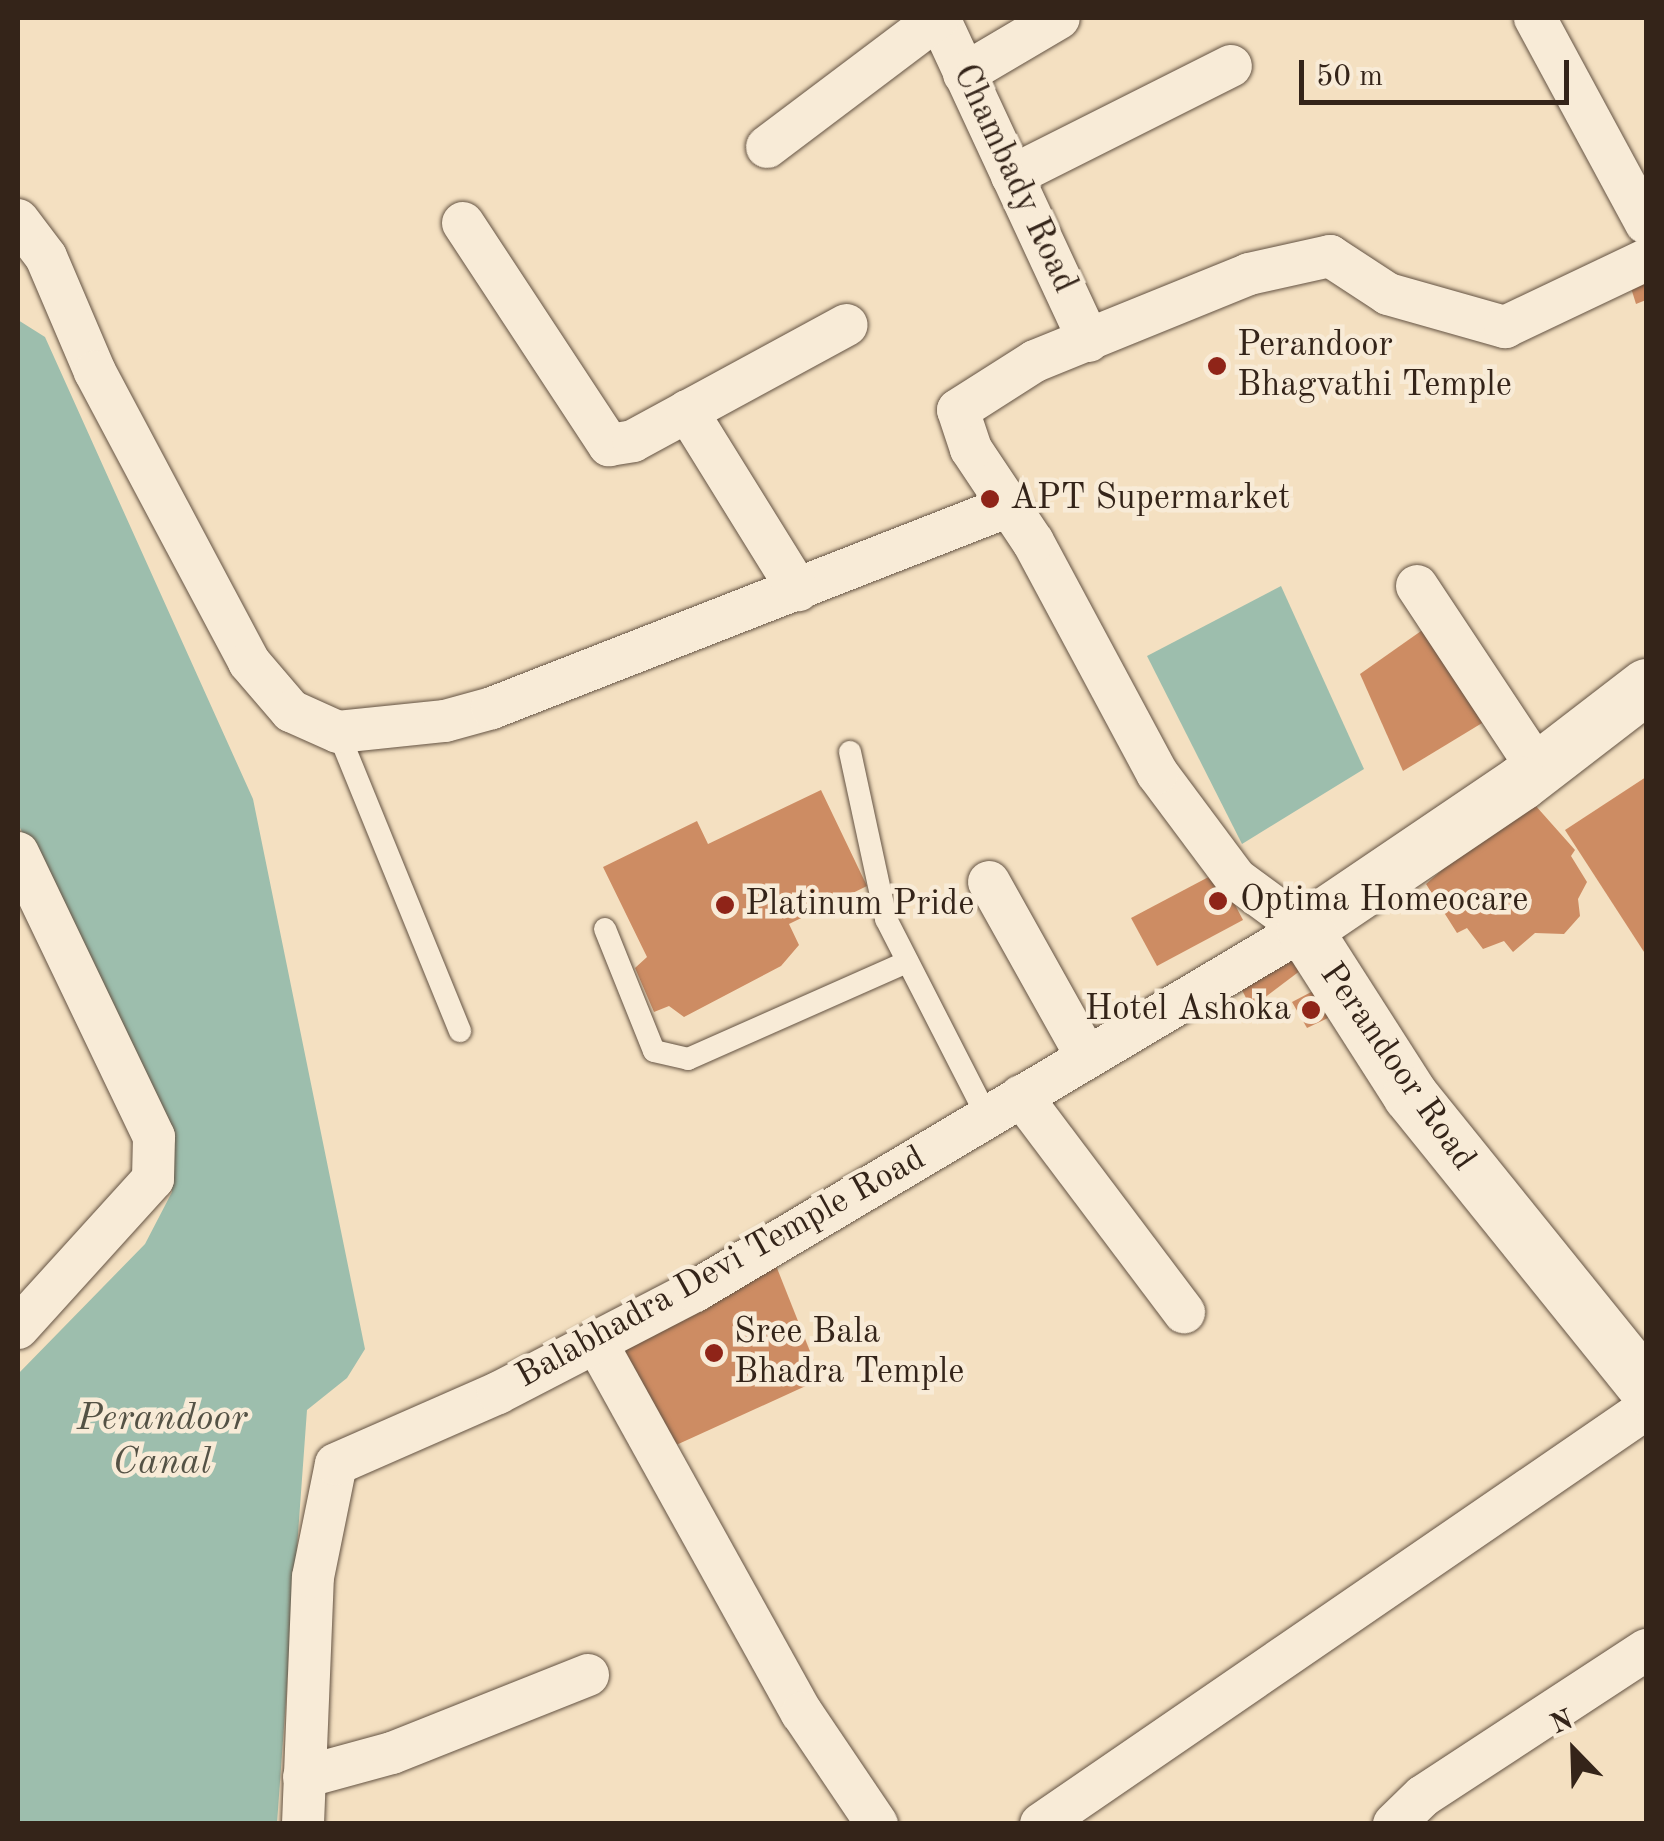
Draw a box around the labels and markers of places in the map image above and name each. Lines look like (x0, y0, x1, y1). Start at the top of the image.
place label: Perandoor Bhagvathi Temple (1237, 325, 1512, 407)
marker: Perandoor Bhagvathi Temple (1206, 355, 1228, 377)
place label: APT Supermarket (1010, 478, 1290, 520)
marker: APT Supermarket (979, 488, 1001, 510)
place label: Optima Homeocare (1240, 880, 1528, 922)
place label: Platinum Pride (745, 884, 974, 926)
marker: Optima Homeocare (1205, 888, 1231, 914)
marker: Platinum Pride (714, 894, 736, 916)
place label: Hotel Ashoka (1085, 989, 1291, 1031)
marker: Hotel Ashoka (1300, 999, 1322, 1021)
place label: Sree Bala Bhadra Temple (734, 1312, 964, 1394)
marker: Sree Bala Bhadra Temple (703, 1342, 725, 1364)

